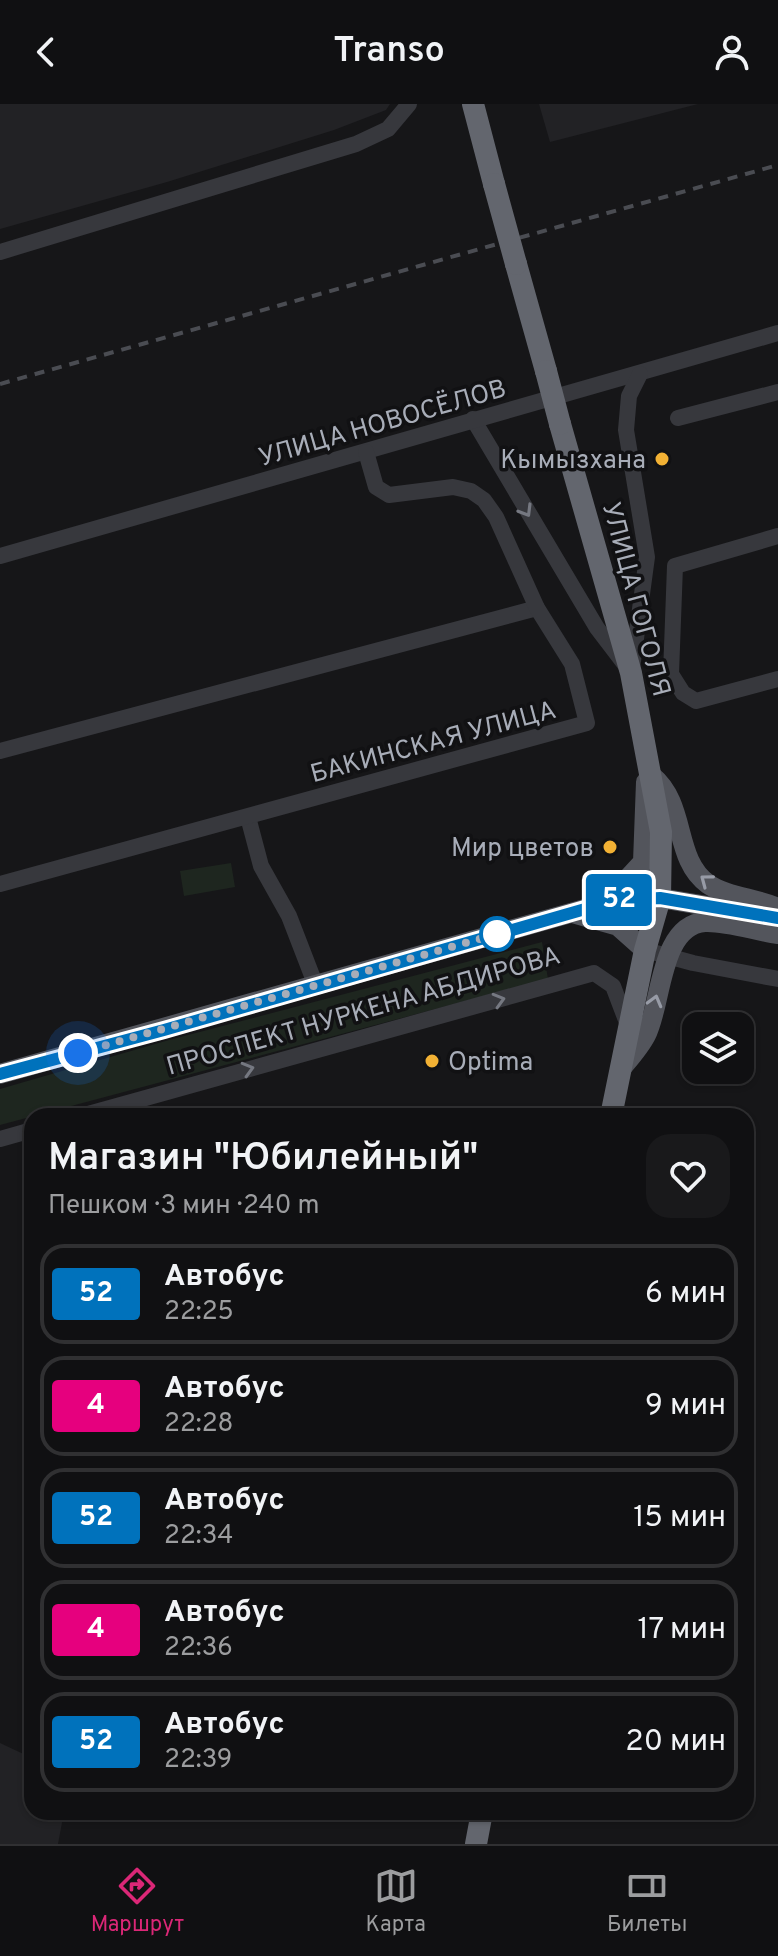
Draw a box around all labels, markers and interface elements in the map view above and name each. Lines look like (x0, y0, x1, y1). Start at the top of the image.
text: Transo (333, 29, 445, 75)
icon: back (24, 30, 68, 74)
icon: person (710, 30, 754, 74)
street label: УЛИЦА НОВОСЁЛОВ (255, 372, 510, 476)
place label: Кымызхана (500, 445, 646, 478)
marker: Кымызхана (653, 450, 671, 468)
street label: УЛИЦА ГОГОЛЯ (593, 499, 676, 701)
one-way arrow (517, 502, 532, 517)
street label: БАКИНСКАЯ УЛИЦА (307, 695, 560, 792)
place label: Мир цветов (451, 833, 594, 866)
marker: Мир цветов (601, 838, 619, 856)
line badge: 52 (583, 874, 655, 926)
one-way arrow (700, 875, 715, 890)
text: 52 (602, 882, 636, 918)
unlabelled marker (480, 917, 514, 951)
street label: ПРОСПЕКТ НУРКЕНА АБДИРОВА (163, 940, 565, 1085)
one-way arrow (491, 992, 505, 1009)
one-way arrow (646, 995, 663, 1009)
map controls (682, 1012, 754, 1084)
button: layers (682, 1012, 754, 1084)
your location (58, 1033, 98, 1073)
place label: Optima (448, 1047, 533, 1080)
marker: Optima (423, 1052, 441, 1070)
one-way arrow (241, 1062, 255, 1079)
button: heart (646, 1134, 730, 1218)
text: Магазин "Юбилейный" (48, 1135, 478, 1184)
text: Пешком · 3 мин · 240 m (48, 1190, 320, 1223)
text: Автобус (164, 1259, 285, 1296)
text: 52 (79, 1276, 113, 1312)
text: 6 мин (645, 1276, 726, 1313)
text: 22:25 (164, 1296, 234, 1329)
text: Автобус (164, 1371, 285, 1408)
text: 4 (87, 1388, 105, 1424)
text: 9 мин (645, 1388, 726, 1425)
text: 22:28 (164, 1408, 233, 1441)
text: Автобус (164, 1483, 285, 1520)
text: 52 (79, 1500, 113, 1536)
text: 15 мин (633, 1500, 726, 1537)
text: 22:34 (164, 1520, 233, 1553)
text: Автобус (164, 1595, 285, 1632)
text: 4 (87, 1612, 105, 1648)
text: 17 мин (637, 1612, 726, 1649)
text: 22:36 (164, 1632, 233, 1665)
text: Автобус (164, 1707, 285, 1744)
text: 52 (79, 1724, 113, 1760)
text: 20 мин (625, 1724, 726, 1761)
text: 22:39 (164, 1744, 232, 1777)
tab: Маршрут (91, 1864, 184, 1939)
tab: Карта (366, 1864, 426, 1939)
tab: Билеты (607, 1864, 687, 1939)

